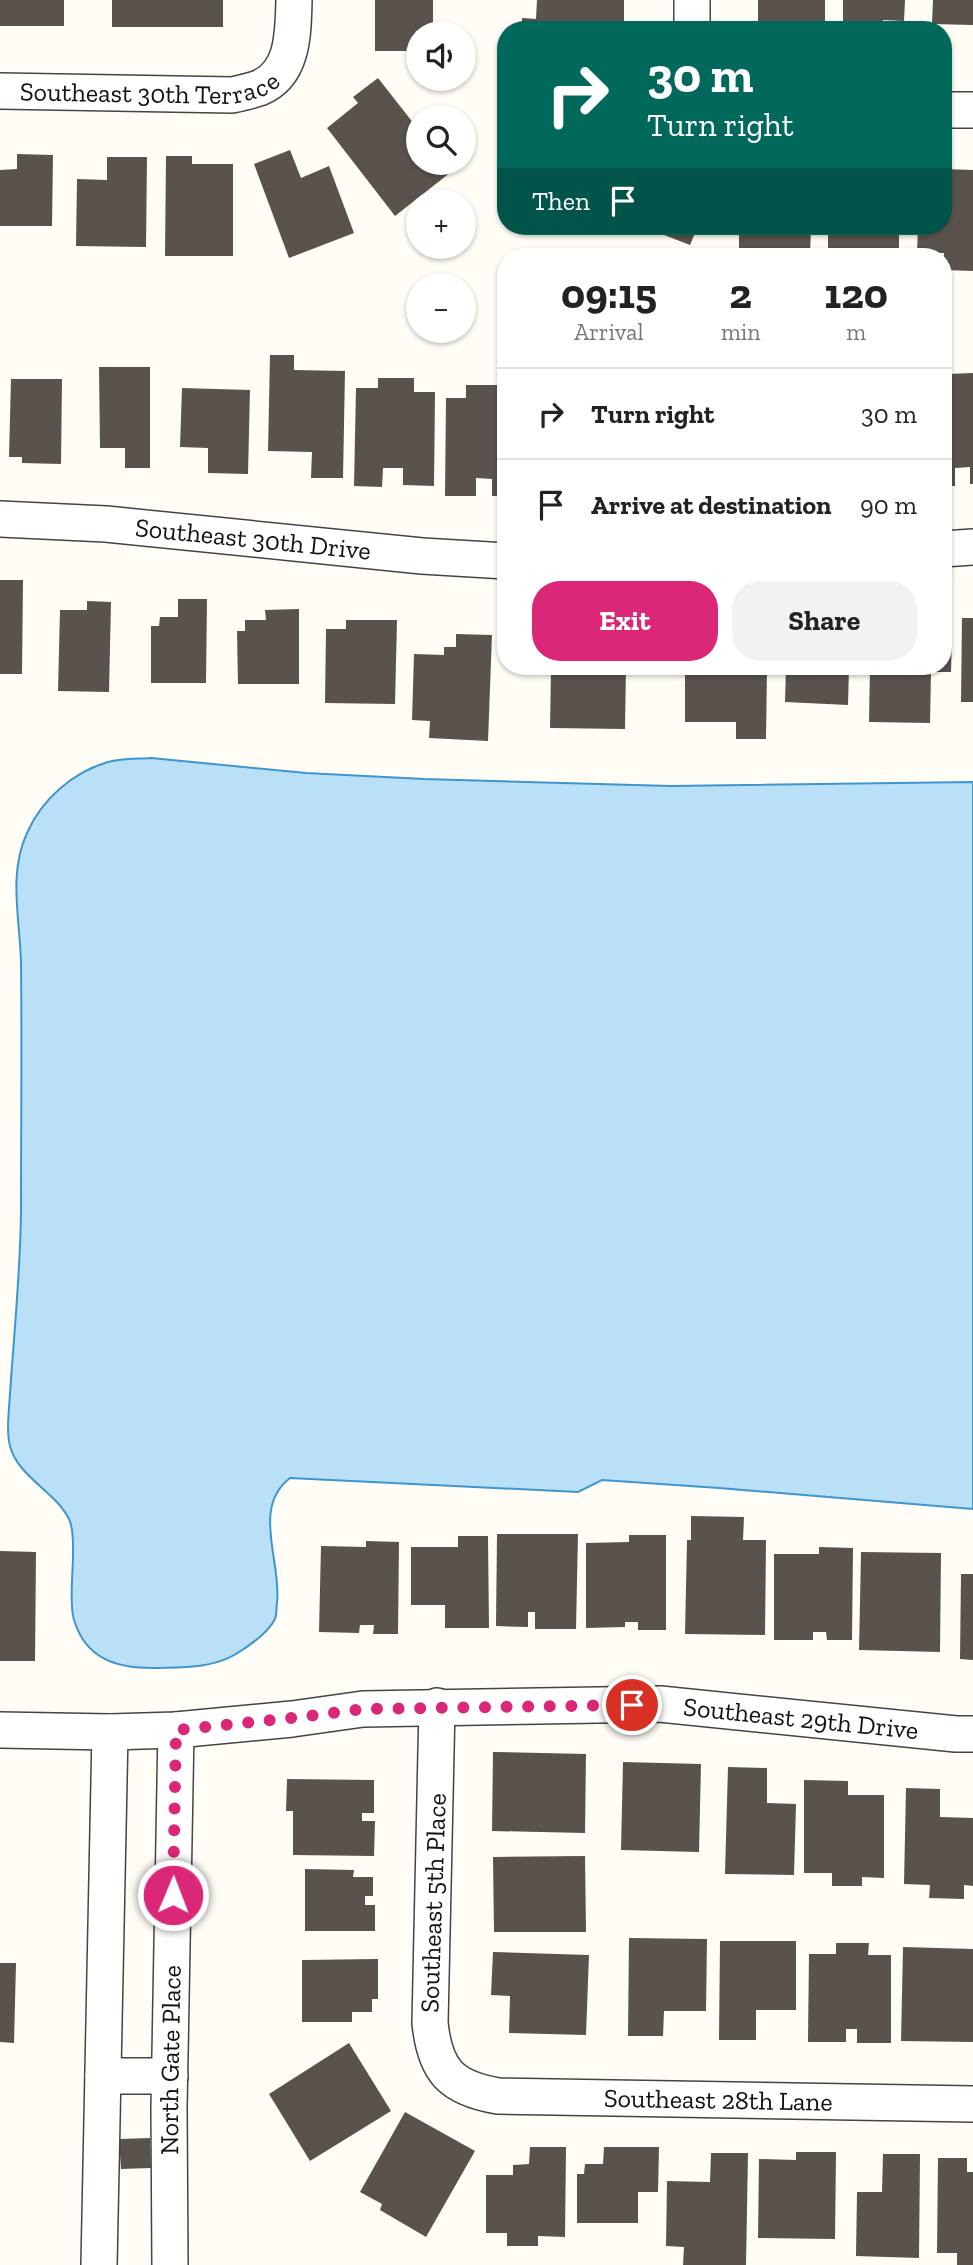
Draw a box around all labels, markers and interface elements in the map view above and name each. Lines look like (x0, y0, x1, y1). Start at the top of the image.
map controls (406, 21, 476, 343)
button: sound (406, 21, 476, 91)
text: 30 m (647, 46, 753, 105)
icon: right (532, 49, 623, 140)
street label: Southeast 30th Terrace (20, 65, 286, 111)
button: search (406, 105, 476, 175)
text: Turn right (647, 106, 794, 144)
icon: arrive (604, 182, 642, 220)
text: Then (532, 185, 590, 217)
button: + (406, 189, 476, 259)
text: 09:15 (561, 268, 657, 319)
text: 2 (729, 268, 752, 319)
text: 120 (824, 268, 888, 319)
button: − (406, 273, 476, 343)
text: Arrival (574, 318, 644, 346)
text: min (721, 318, 760, 346)
text: m (846, 318, 866, 346)
icon: right (532, 395, 570, 433)
text: Turn right (591, 398, 714, 430)
text: 30 m (861, 398, 917, 430)
icon: arrive (532, 486, 570, 524)
text: Arrive at destination (591, 489, 831, 521)
text: 90 m (860, 489, 917, 521)
street label: Southeast 30th Drive (134, 511, 372, 567)
button: Exit (532, 581, 718, 661)
button: Share (732, 581, 917, 661)
pin (602, 1675, 662, 1735)
icon: arrive (613, 1686, 651, 1724)
street label: Southeast 29th Drive (682, 1690, 920, 1746)
street label: Southeast 5th Place (413, 1793, 453, 2013)
position arrow (136, 1858, 210, 1932)
street label: North Gate Place (153, 1965, 188, 2155)
street label: Southeast 28th Lane (604, 2082, 833, 2118)

